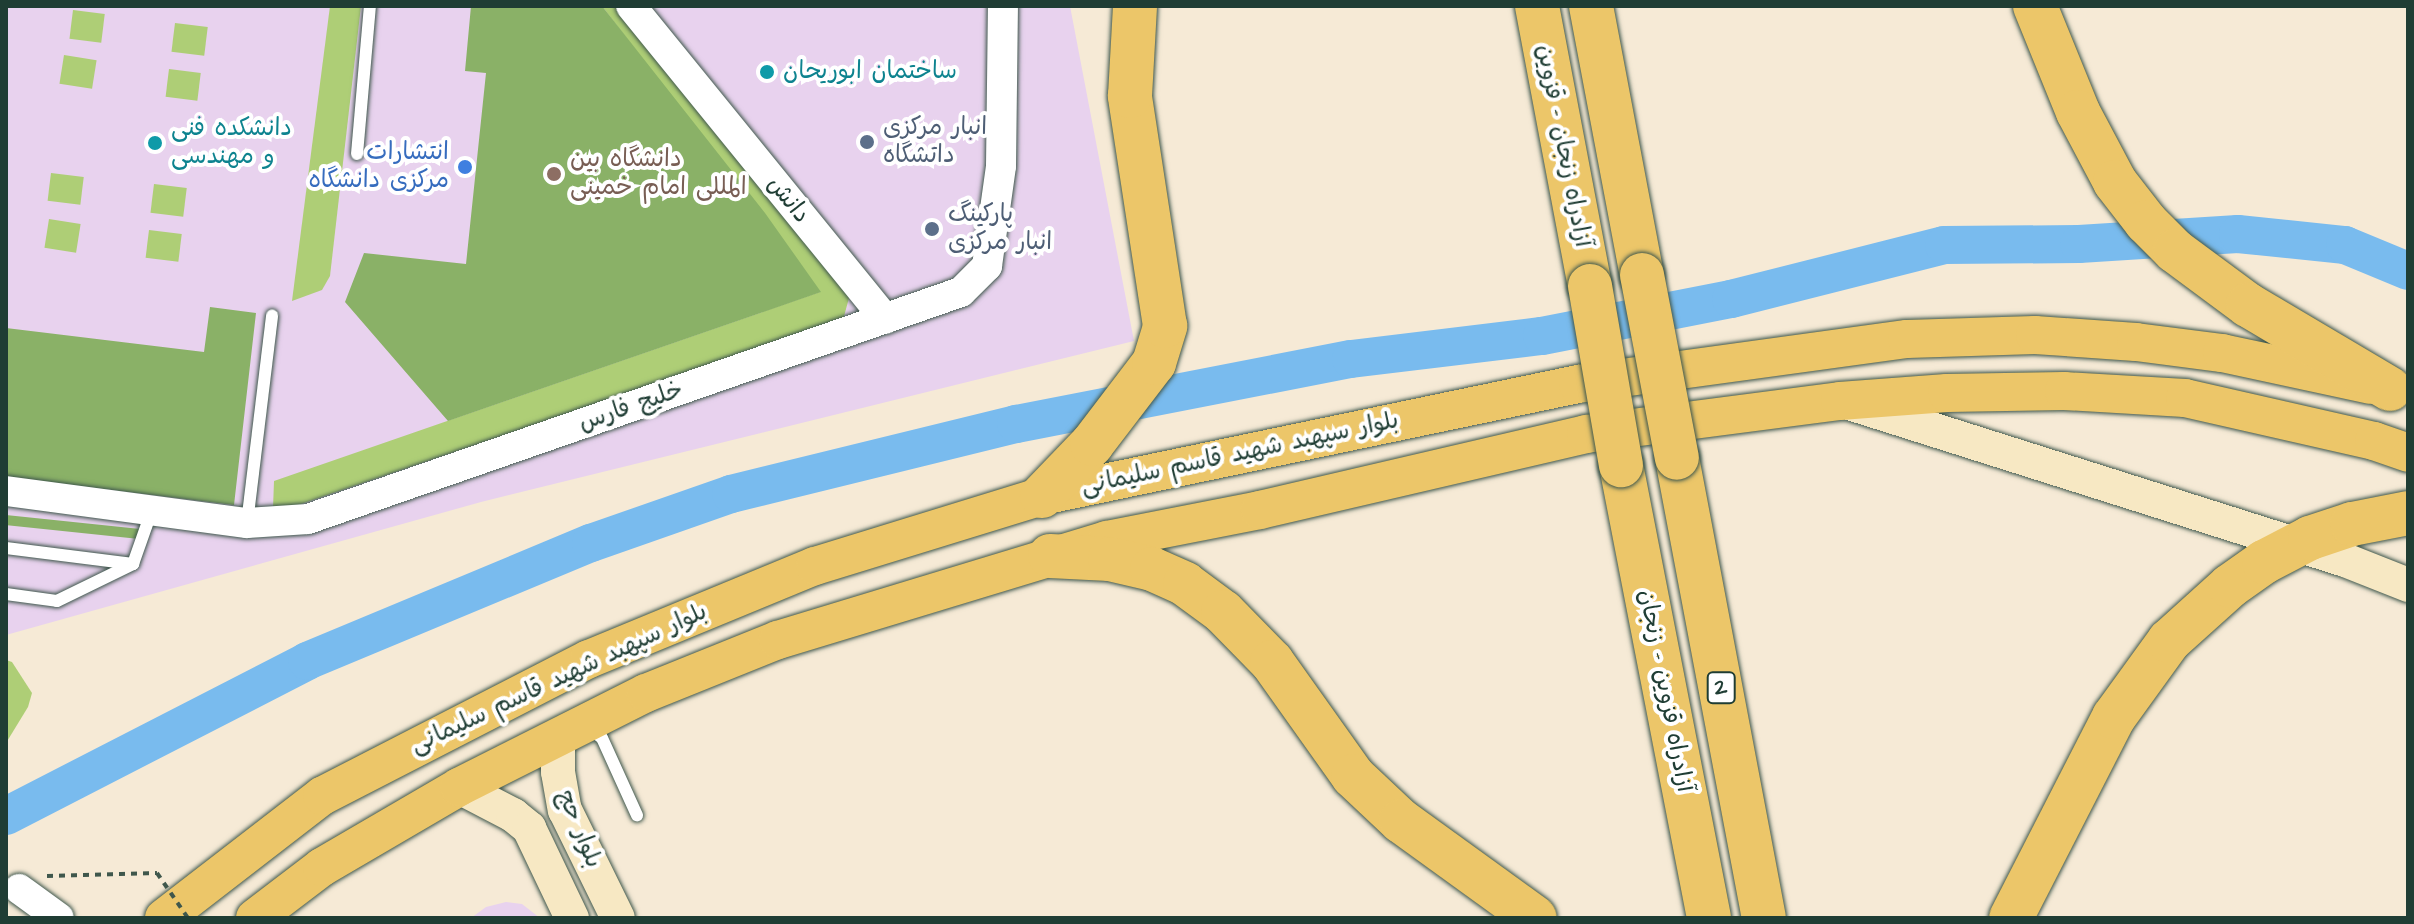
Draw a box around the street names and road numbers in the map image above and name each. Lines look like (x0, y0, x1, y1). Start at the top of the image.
street label: آزادراه زنجان - قزوین (1529, 42, 1597, 250)
street label: دانش (760, 171, 816, 229)
street label: خلیج فارس (575, 376, 687, 438)
street label: بلوار سپهبد شهید قاسم سلیمانی (1079, 406, 1401, 502)
street label: آزادراه قزوین - زنجان (1631, 587, 1699, 795)
street label: بلوار سپهبد شهید قاسم سلیمانی (406, 598, 712, 760)
road number: 2 (1705, 670, 1737, 706)
street label: بلوار حج (550, 786, 608, 872)

